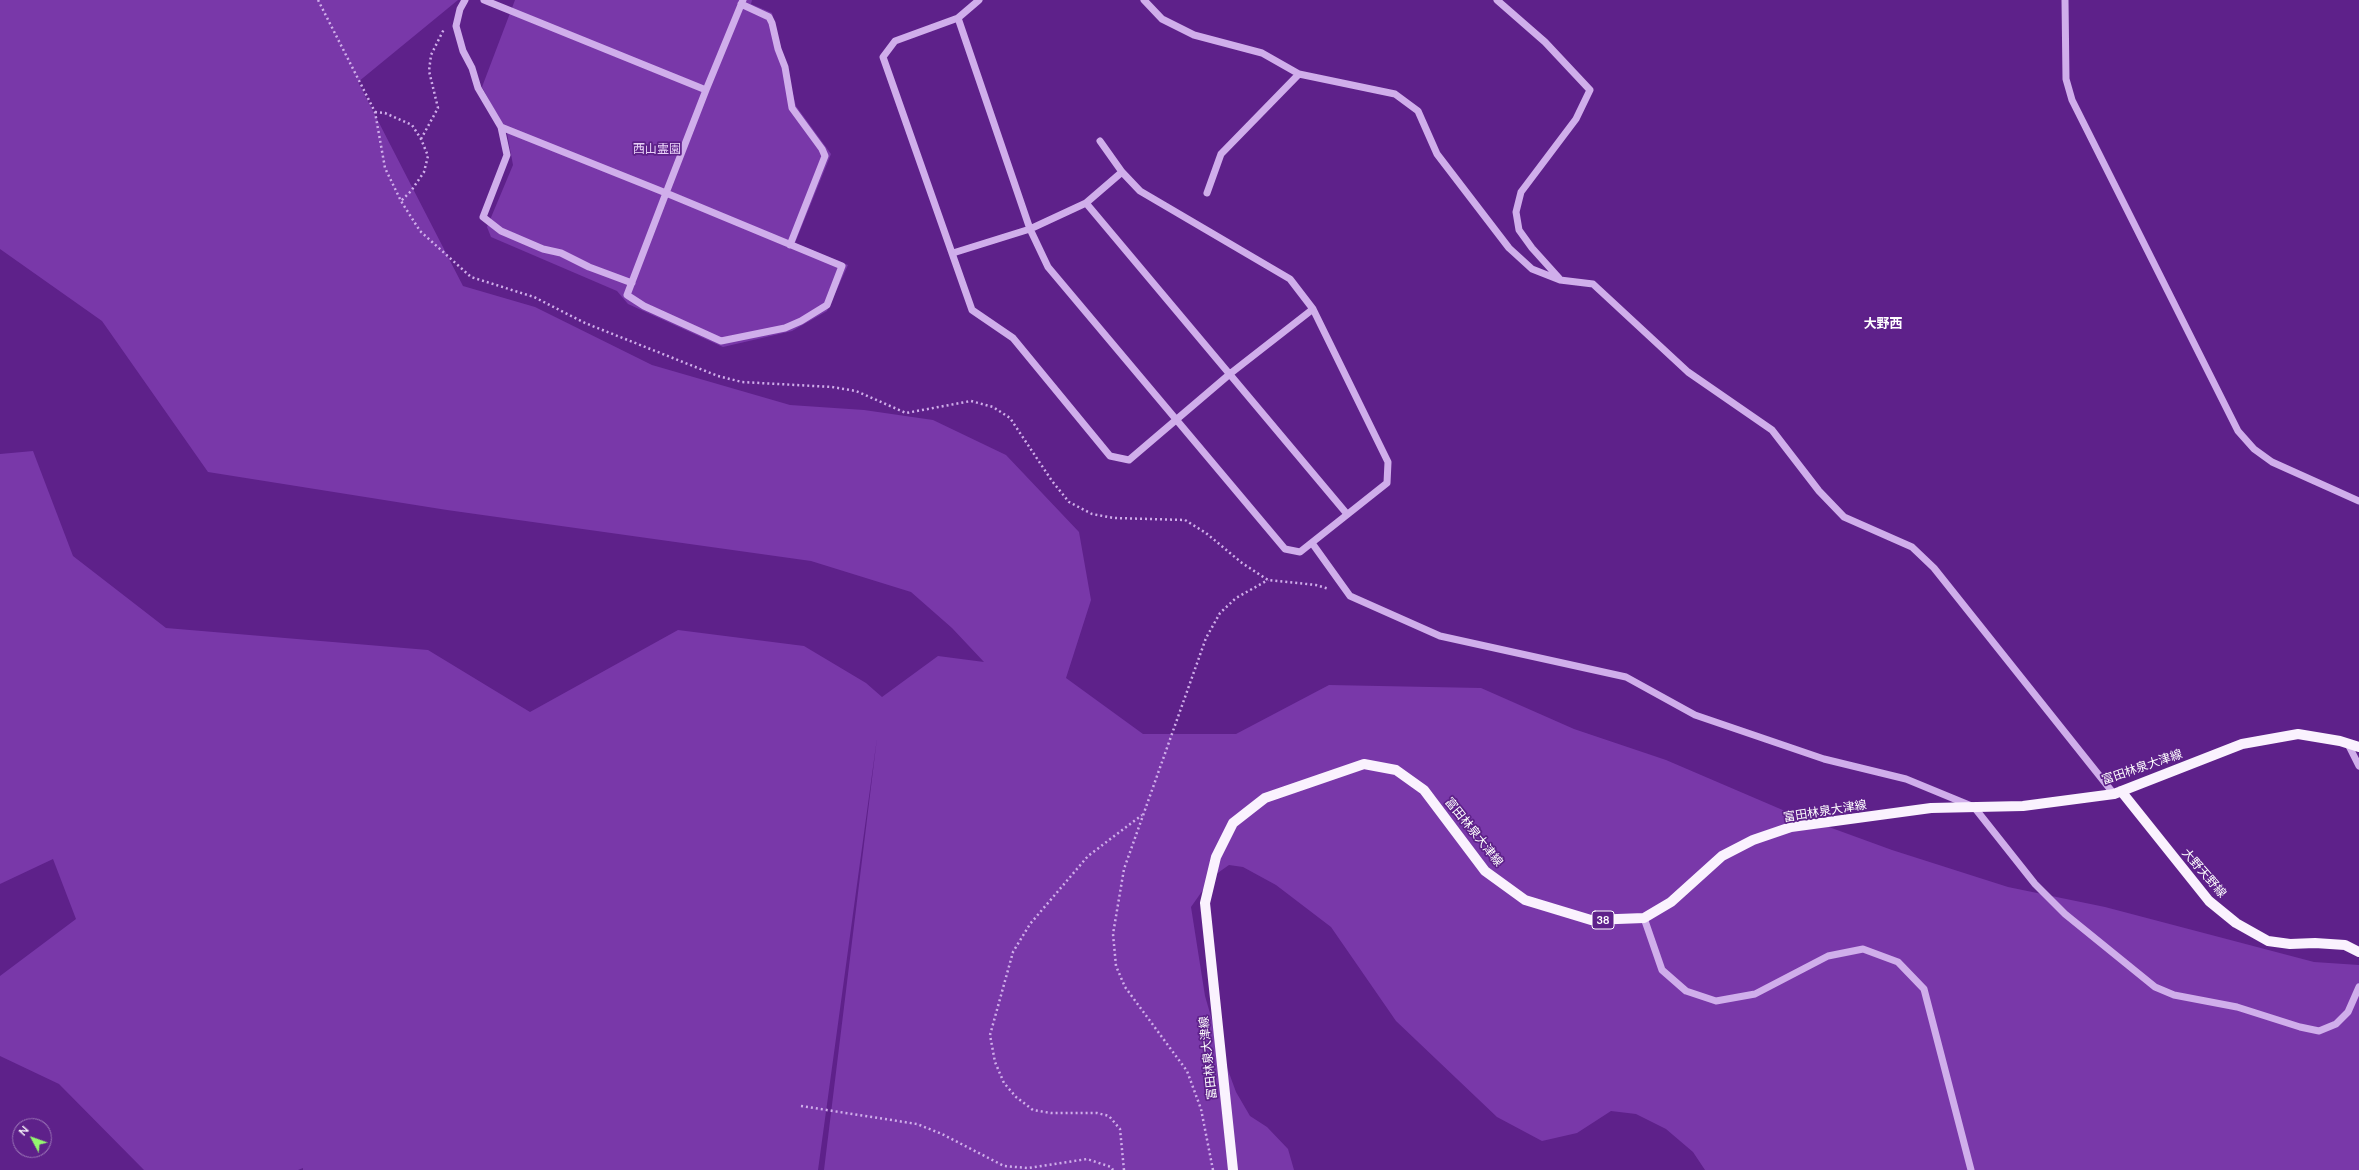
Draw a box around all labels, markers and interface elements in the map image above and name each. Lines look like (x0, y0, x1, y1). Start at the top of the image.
park label: 西山霊園 (633, 142, 681, 156)
district label: 大野西 (1864, 316, 1902, 332)
street label: 富田林泉大津線 (2100, 747, 2184, 787)
street label: 富田林泉大津線 (1442, 795, 1506, 869)
street label: 富田林泉大津線 (1782, 797, 1868, 825)
street label: 大野天野線 (2179, 846, 2229, 900)
road number: 38 (1592, 911, 1614, 929)
street label: 富田林泉大津線 (1196, 1015, 1220, 1101)
north arrow (12, 1118, 52, 1158)
text: N (16, 1123, 31, 1138)

